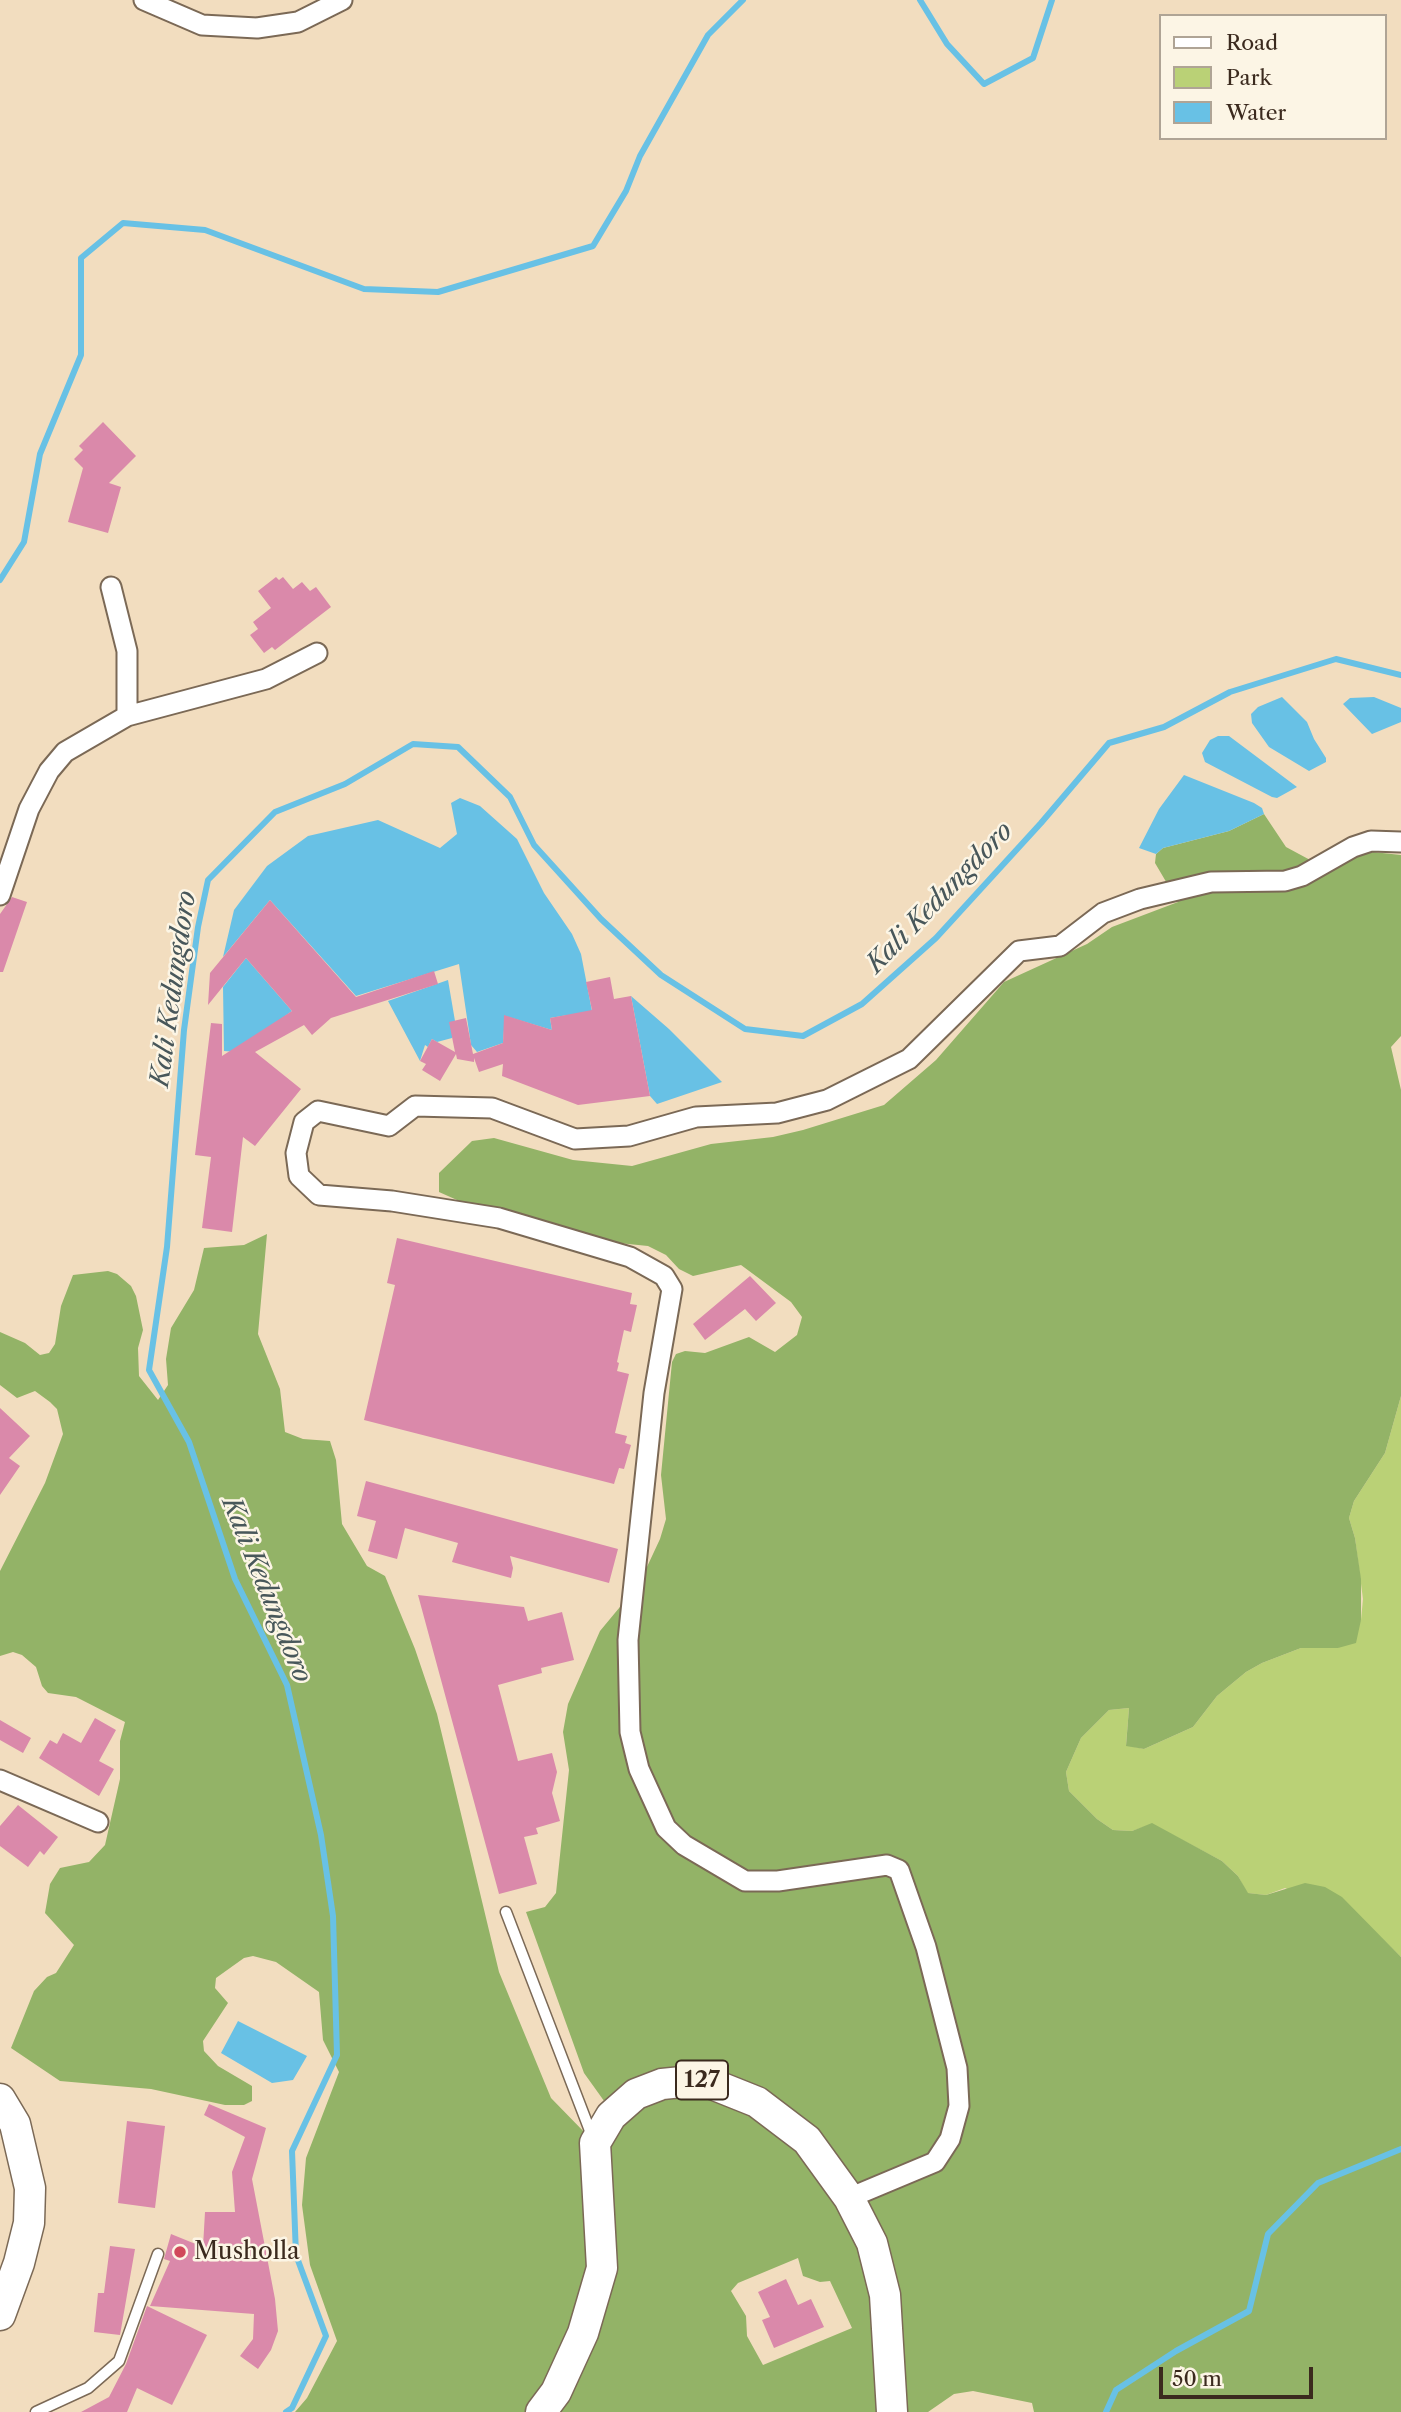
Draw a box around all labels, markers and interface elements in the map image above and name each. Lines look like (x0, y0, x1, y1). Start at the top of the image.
legend (1160, 14, 1387, 140)
text: Road (1226, 30, 1278, 55)
text: Park (1226, 65, 1272, 90)
text: Water (1226, 100, 1286, 125)
water label: Kali Kedungdoro (860, 816, 1020, 980)
water label: Kali Kedungdoro (145, 889, 203, 1089)
water label: Kali Kedungdoro (215, 1493, 317, 1687)
road number: 127 (676, 2060, 728, 2100)
place label: Musholla (194, 2238, 300, 2266)
marker: Musholla (172, 2244, 188, 2260)
scale bar (1163, 2352, 1317, 2396)
text: 50 m (1172, 2366, 1222, 2391)

